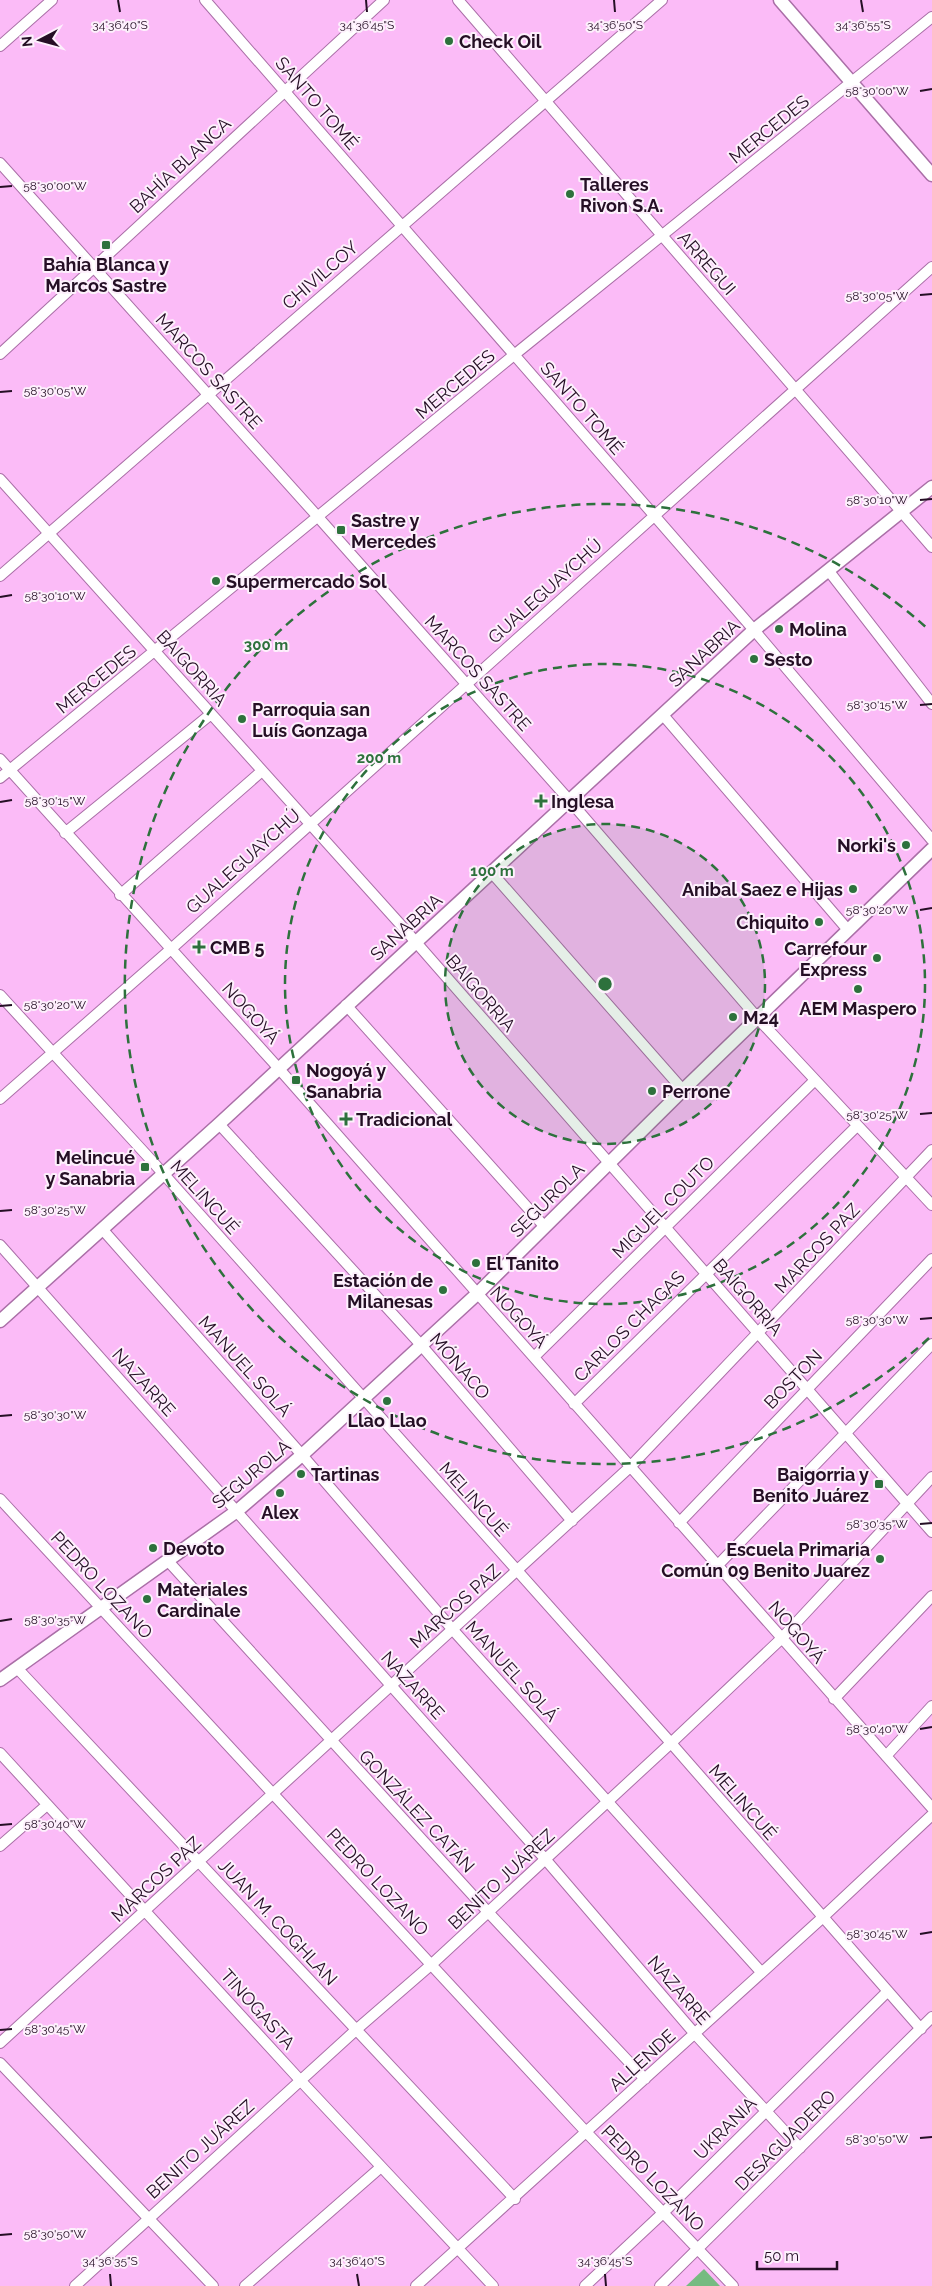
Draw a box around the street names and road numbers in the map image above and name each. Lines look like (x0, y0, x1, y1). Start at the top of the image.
street label: SANTO TOMÉ (271, 52, 364, 154)
street label: MERCEDES (725, 90, 813, 168)
street label: BAHÍA BLANCA (124, 112, 235, 217)
street label: ARREGUI (674, 227, 740, 299)
street label: CHIVILCOY (278, 236, 362, 314)
street label: MARCOS SASTRE (152, 309, 266, 433)
street label: MERCEDES (411, 345, 499, 423)
street label: SANTO TOMÉ (536, 357, 629, 459)
street label: GUALEGUAYCHÚ (483, 534, 606, 648)
street label: MARCOS SASTRE (421, 611, 535, 735)
street label: SANABRIA (664, 615, 744, 691)
street label: BAIGORRIA (152, 626, 232, 710)
street label: MERCEDES (52, 640, 140, 718)
street label: GUALEGUAYCHÚ (181, 804, 304, 918)
street label: SANABRIA (366, 889, 446, 965)
street label: BAIGORRIA (442, 950, 520, 1036)
street label: NOGOYÁ (218, 977, 285, 1048)
street label: MIGUEL COUTO (608, 1152, 718, 1262)
street label: MELINCUÉ (166, 1155, 245, 1238)
street label: SEGUROLA (506, 1159, 588, 1241)
street label: MARCOS PAZ (770, 1199, 864, 1297)
street label: BAIGORRIA (709, 1254, 787, 1340)
street label: CARLOS CHAGAS (569, 1266, 689, 1386)
street label: NOGOYÁ (486, 1281, 553, 1352)
street label: MANUEL SOLÁ (194, 1311, 296, 1421)
street label: MÓNACO (426, 1328, 495, 1403)
street label: NAZARRE (108, 1344, 180, 1420)
street label: BOSTON (760, 1345, 826, 1413)
street label: SEGUROLA (207, 1435, 295, 1513)
street label: MELINCUÉ (435, 1457, 514, 1540)
street label: PEDRO LOZANO (47, 1527, 157, 1643)
street label: MARCOS PAZ (405, 1560, 505, 1652)
street label: NOGOYÁ (764, 1596, 830, 1667)
street label: MANUEL SOLÁ (461, 1616, 563, 1726)
street label: NAZARRE (377, 1647, 449, 1723)
street label: GONZÁLEZ CATÁN (355, 1745, 480, 1877)
street label: MELINCUÉ (705, 1760, 782, 1844)
street label: PEDRO LOZANO (323, 1824, 433, 1940)
street label: BENITO JUÁREZ (443, 1824, 558, 1934)
street label: MARCOS PAZ (107, 1832, 205, 1926)
street label: JUAN M. COGHLAN (214, 1855, 342, 1989)
street label: NAZARRE (644, 1951, 715, 2029)
street label: TINOGASTA (217, 1965, 299, 2053)
street label: ALLENDE (605, 2025, 679, 2095)
street label: DESAGUADERO (730, 2085, 840, 2195)
street label: UKRANIA (689, 2092, 761, 2164)
street label: BENITO JUÁREZ (141, 2094, 258, 2203)
street label: PEDRO LOZANO (597, 2121, 709, 2235)

